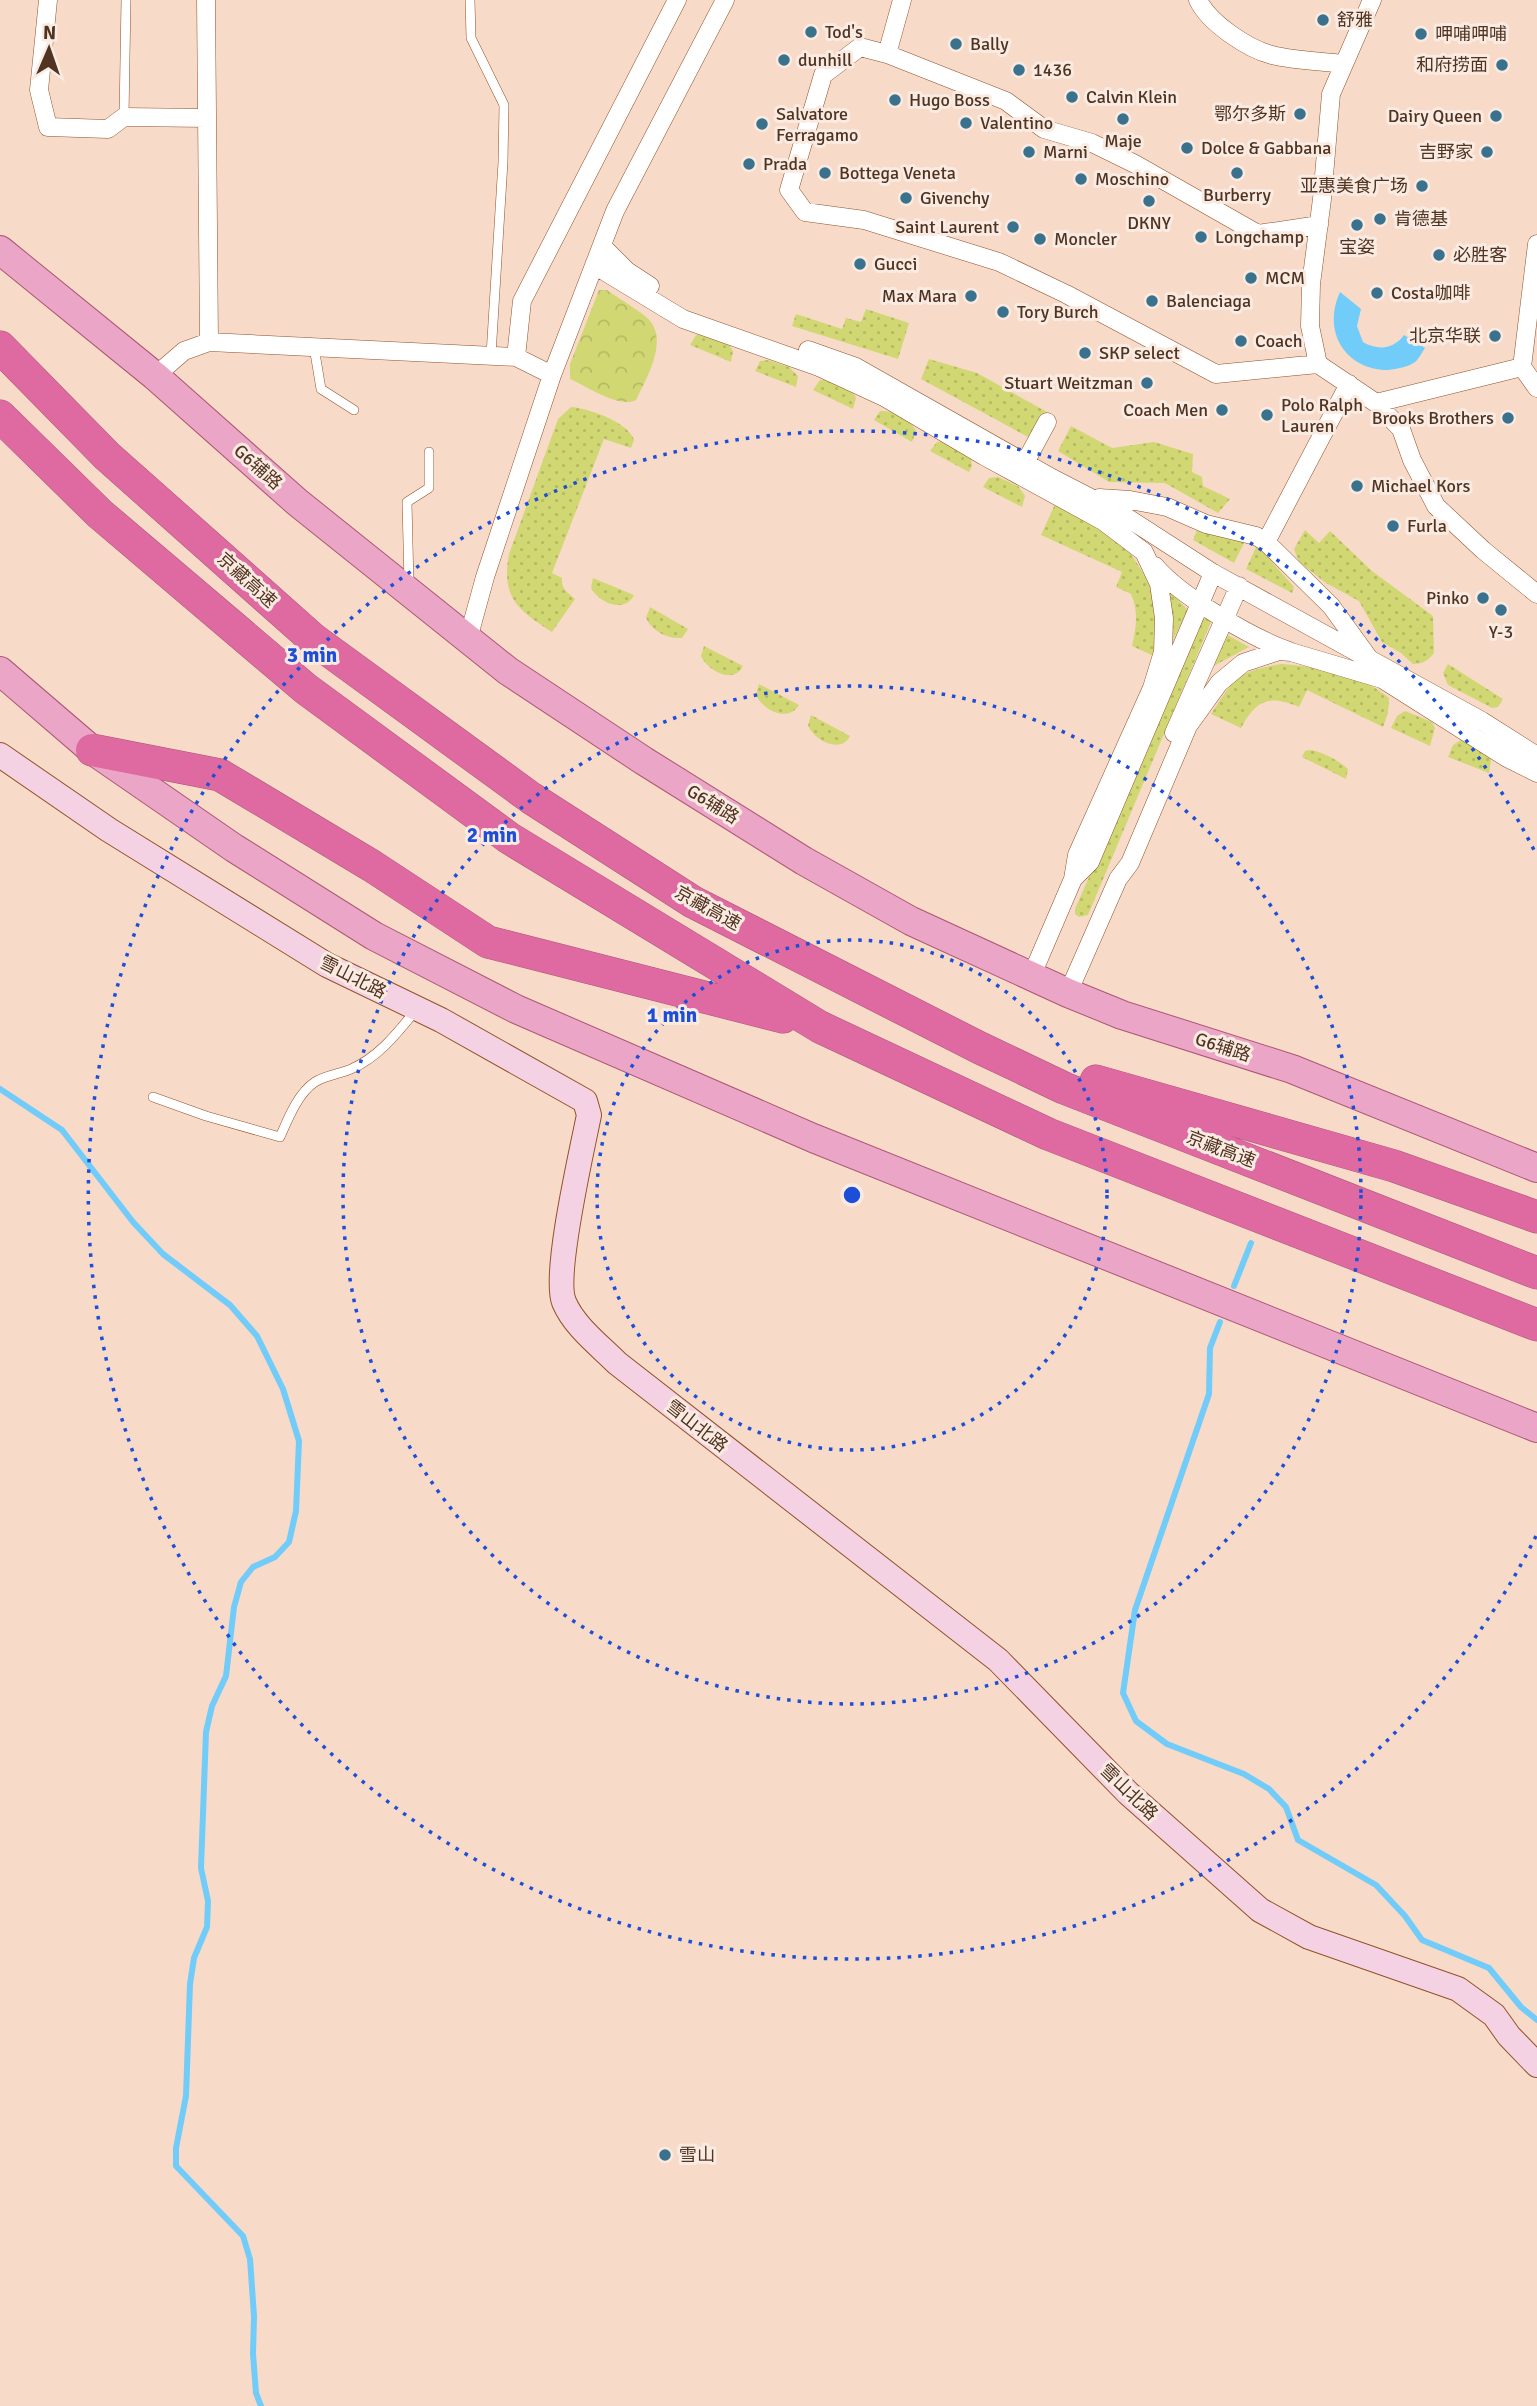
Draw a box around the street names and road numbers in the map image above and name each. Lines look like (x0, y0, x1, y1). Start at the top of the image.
street label: G6辅路 (229, 440, 287, 494)
street label: 京藏高速 (213, 548, 281, 612)
street label: G6辅路 (683, 779, 743, 829)
street label: 京藏高速 (671, 881, 745, 935)
street label: 雪山北路 (316, 951, 390, 1003)
street label: G6辅路 (1192, 1028, 1254, 1066)
street label: 京藏高速 (1183, 1126, 1259, 1172)
street label: 雪山北路 (662, 1395, 732, 1457)
street label: 雪山北路 (1095, 1759, 1163, 1825)

